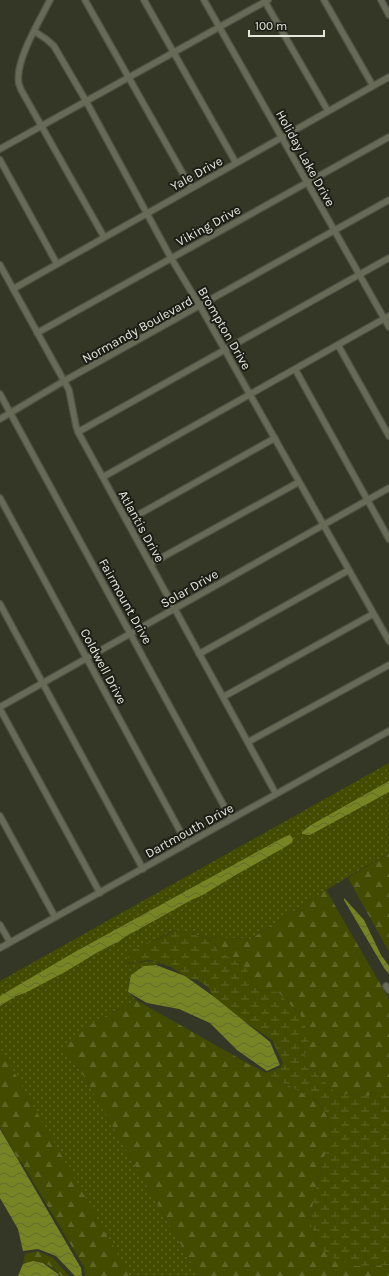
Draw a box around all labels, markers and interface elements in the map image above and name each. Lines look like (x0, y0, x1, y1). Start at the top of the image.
scale bar (249, 12, 324, 38)
text: 100 m (255, 19, 287, 33)
street label: Holiday Lake Drive (273, 107, 338, 209)
street label: Yale Drive (168, 153, 225, 194)
street label: Viking Drive (174, 202, 243, 249)
street label: Brompton Drive (195, 284, 254, 373)
street label: Normandy Boulevard (79, 293, 195, 366)
street label: Atlantis Drive (116, 488, 168, 565)
street label: Fairmount Drive (96, 556, 155, 647)
street label: Solar Drive (158, 566, 221, 611)
street label: Coldwell Drive (77, 626, 130, 707)
street label: Dartmouth Drive (142, 800, 236, 861)

